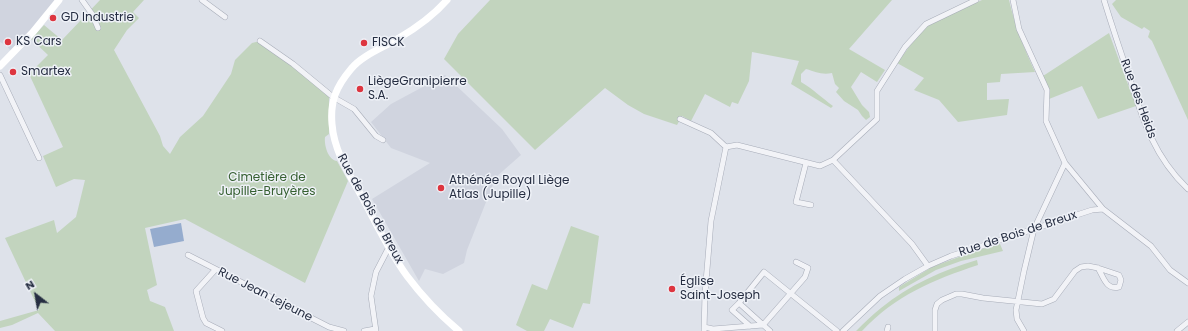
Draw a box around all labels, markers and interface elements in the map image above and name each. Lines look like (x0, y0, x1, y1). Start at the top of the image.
place label: GD Industrie (61, 11, 134, 25)
marker: GD Industrie (48, 13, 58, 23)
place label: KS Cars (16, 35, 62, 49)
place label: FISCK (372, 36, 404, 50)
marker: KS Cars (3, 37, 13, 47)
marker: FISCK (359, 38, 369, 48)
street label: Rue des Heids (1117, 57, 1159, 141)
place label: Smartex (21, 65, 71, 79)
marker: Smartex (8, 67, 18, 77)
place label: LiègeGranipierre S.A. (368, 75, 467, 103)
marker: LiègeGranipierre S.A. (355, 84, 365, 94)
street label: Rue de Bois de Breux (334, 152, 406, 266)
park label: Cimetière de Jupille-Bruyères (219, 171, 315, 199)
place label: Athénée Royal Liège Atlas (Jupille) (449, 174, 569, 202)
marker: Athénée Royal Liège Atlas (Jupille) (436, 183, 446, 193)
street label: Rue de Bois de Breux (957, 208, 1079, 260)
street label: Rue Jean Lejeune (215, 265, 315, 325)
north arrow (16, 275, 56, 315)
place label: Église Saint-Joseph (680, 275, 760, 303)
text: N (22, 276, 37, 294)
marker: Église Saint-Joseph (667, 284, 677, 294)

